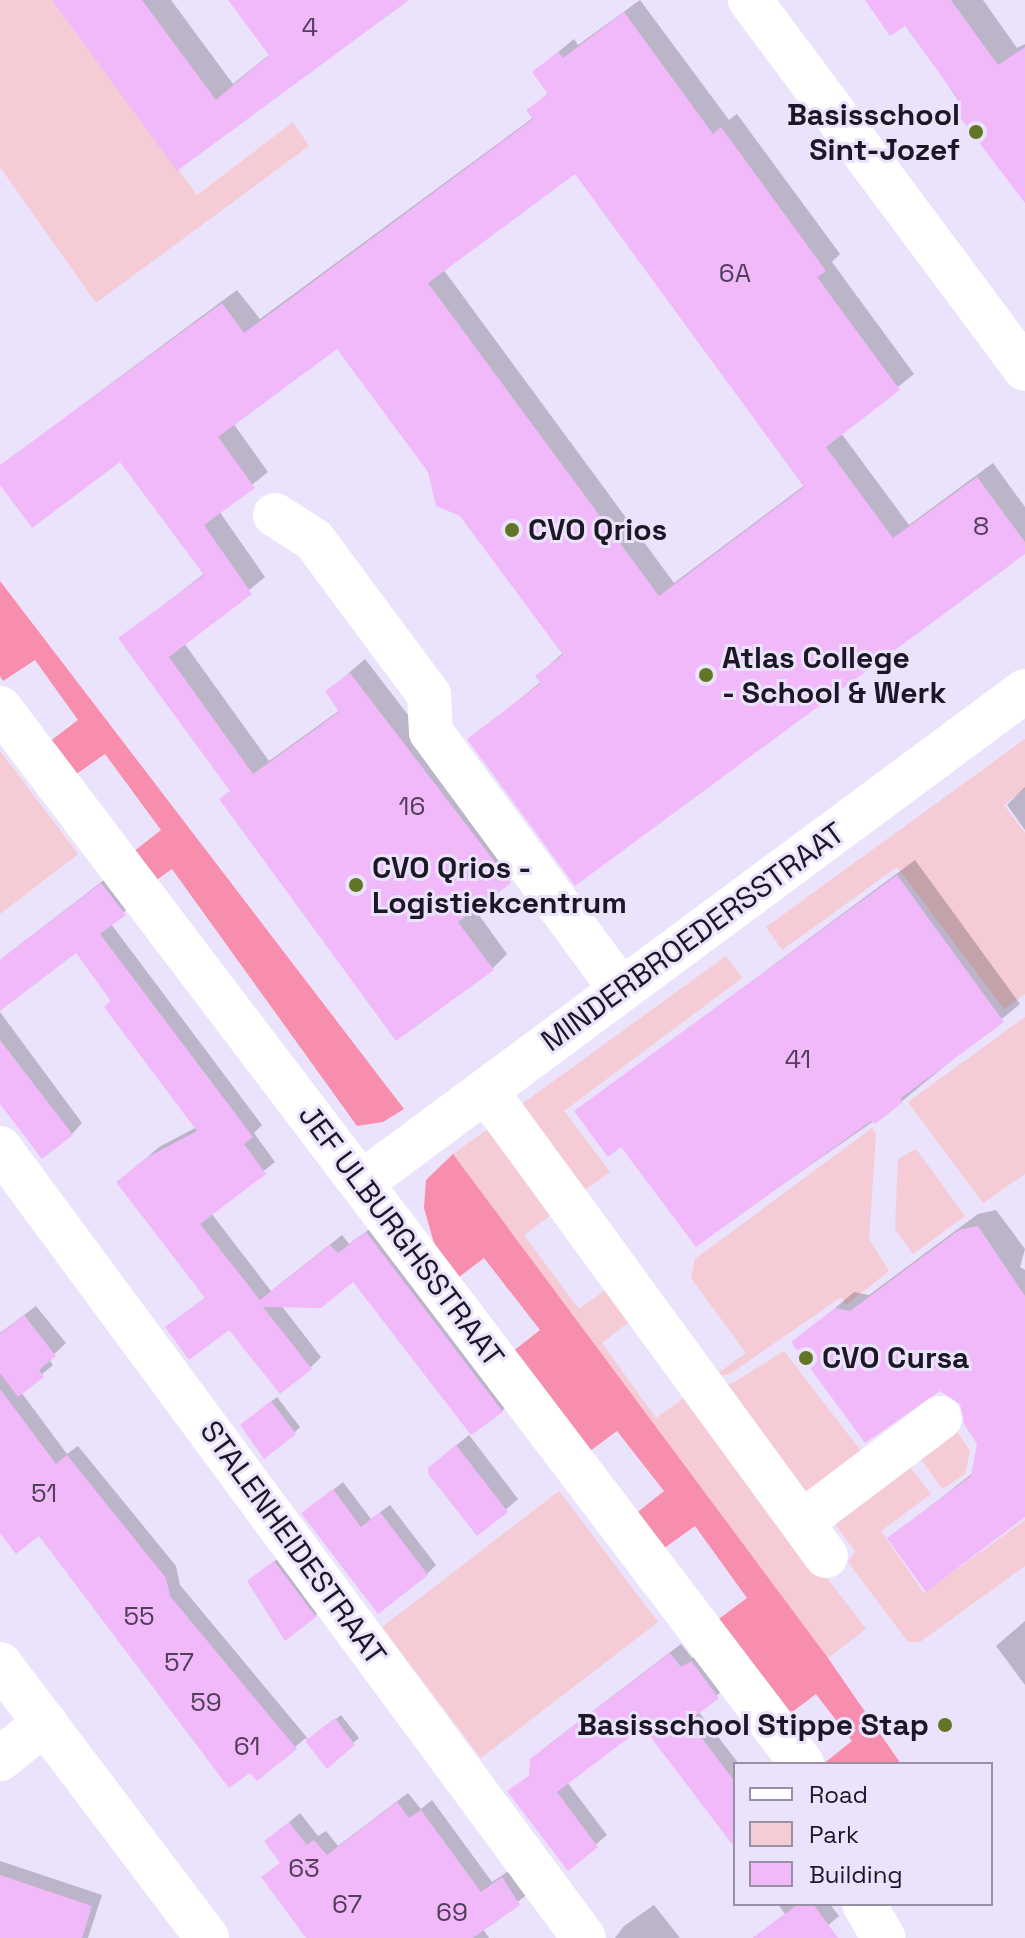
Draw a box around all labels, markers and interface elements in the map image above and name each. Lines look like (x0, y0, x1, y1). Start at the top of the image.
house number: 4 (302, 12, 318, 44)
place label: Basisschool Sint-Jozef (787, 97, 960, 168)
marker: Basisschool Sint-Jozef (967, 123, 985, 141)
house number: 6A (719, 258, 751, 290)
house number: 8 (973, 511, 989, 543)
place label: CVO Qrios (528, 512, 667, 548)
marker: CVO Qrios (503, 521, 521, 539)
place label: Atlas College - School & Werk (722, 640, 947, 710)
marker: Atlas College - School & Werk (697, 666, 715, 684)
house number: 16 (399, 791, 425, 823)
street label: MINDERBROEDERSSTRAAT (534, 815, 852, 1059)
place label: CVO Qrios - Logistiekcentrum (372, 850, 627, 920)
marker: CVO Qrios - Logistiekcentrum (347, 876, 365, 894)
house number: 41 (785, 1044, 811, 1076)
street label: JEF ULBURGHSSTRAAT (291, 1098, 511, 1374)
place label: CVO Cursa (822, 1340, 969, 1376)
marker: CVO Cursa (797, 1349, 815, 1367)
street label: STALENHEIDESTRAAT (192, 1414, 394, 1672)
house number: 51 (31, 1478, 57, 1510)
house number: 55 (123, 1601, 155, 1633)
house number: 57 (164, 1647, 194, 1679)
house number: 59 (190, 1687, 222, 1719)
place label: Basisschool Stippe Stap (577, 1707, 929, 1743)
marker: Basisschool Stippe Stap (936, 1716, 954, 1734)
house number: 61 (234, 1731, 260, 1763)
legend (733, 1762, 993, 1906)
text: Road (809, 1779, 868, 1810)
text: Park (809, 1819, 859, 1850)
house number: 63 (288, 1853, 320, 1885)
text: Building (809, 1859, 903, 1890)
house number: 67 (332, 1889, 362, 1921)
house number: 69 (436, 1897, 468, 1929)

